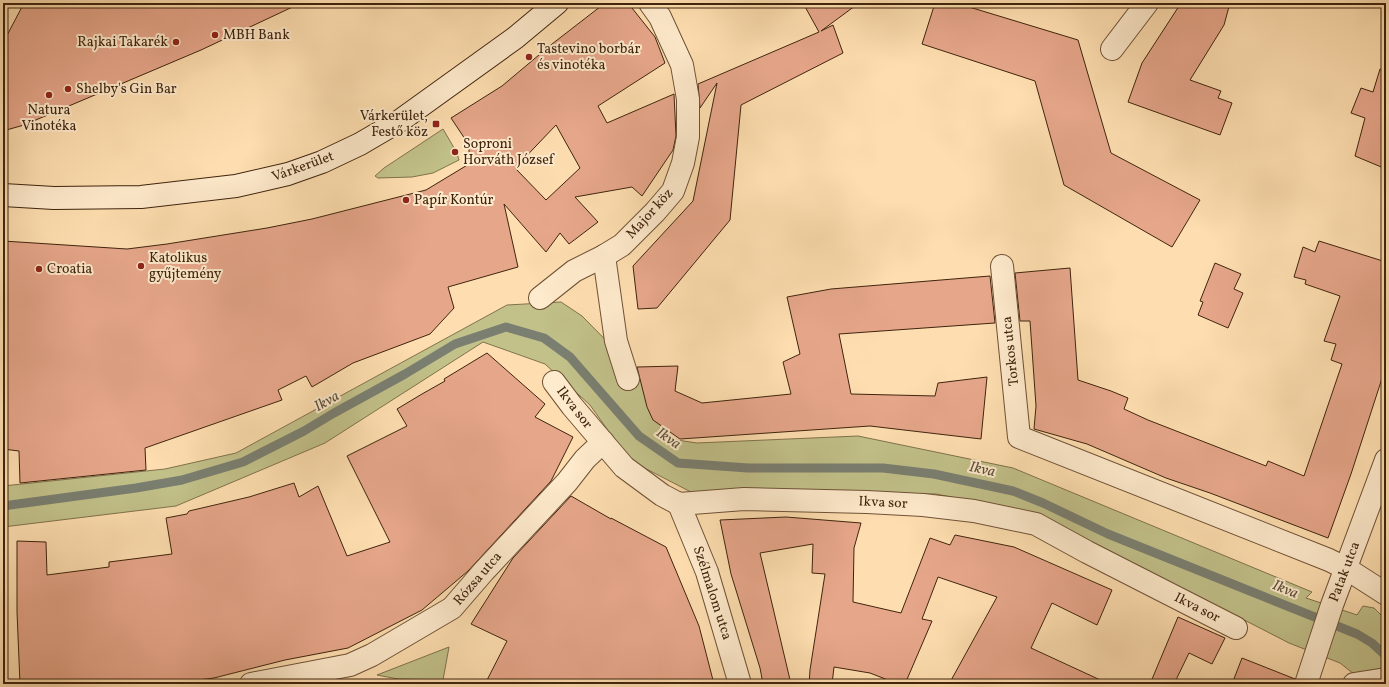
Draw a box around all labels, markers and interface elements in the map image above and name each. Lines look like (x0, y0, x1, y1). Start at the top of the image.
place label: MBH Bank (223, 26, 290, 45)
marker: MBH Bank (210, 30, 220, 40)
place label: Rajkai Takarék (77, 33, 168, 52)
marker: Rajkai Takarék (171, 37, 181, 47)
place label: Tastevino borbár és vinotéka (537, 40, 640, 75)
marker: Tastevino borbár és vinotéka (524, 52, 534, 62)
place label: Shelby's Gin Bar (76, 80, 177, 99)
marker: Shelby's Gin Bar (63, 84, 73, 94)
marker: Natura Vinotéka (44, 90, 54, 100)
place label: Natura Vinotéka (22, 101, 76, 136)
place label: Várkerület, Festő köz (360, 107, 428, 142)
marker: Várkerület, Festő köz (431, 119, 441, 129)
place label: Soproni Horváth József (463, 135, 555, 170)
street label: Várkerület (269, 147, 337, 187)
marker: Soproni Horváth József (450, 147, 460, 157)
street label: Major köz (622, 185, 678, 243)
place label: Papír Kontúr (414, 191, 494, 210)
marker: Papír Kontúr (401, 195, 411, 205)
place label: Katolikus gyűjtemény (149, 249, 222, 284)
place label: Croatia (47, 260, 92, 279)
marker: Katolikus gyűjtemény (136, 261, 146, 271)
marker: Croatia (34, 264, 44, 274)
street label: Torkos utca (998, 315, 1024, 387)
street label: Ikva sor (551, 383, 597, 433)
water label: Ikva (310, 386, 344, 418)
water label: Ikva (651, 423, 685, 455)
water label: Ikva (967, 457, 997, 483)
street label: Ikva sor (858, 492, 908, 514)
street label: Patak utca (1325, 539, 1365, 605)
street label: Szélmalom utca (688, 544, 736, 642)
street label: Rózsa utca (449, 548, 507, 610)
water label: Ikva (1269, 575, 1301, 605)
street label: Ikva sor (1171, 588, 1223, 628)

